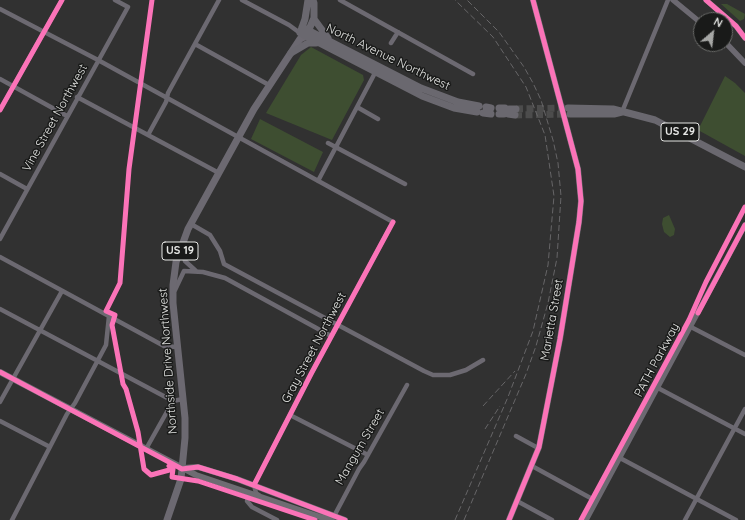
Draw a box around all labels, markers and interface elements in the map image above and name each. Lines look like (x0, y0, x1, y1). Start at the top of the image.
north arrow (693, 12, 733, 52)
text: N (711, 14, 725, 30)
street label: North Avenue Northwest (324, 21, 452, 93)
street label: Vine Street Northwest (19, 62, 91, 174)
road number: US 29 (661, 123, 699, 141)
road number: US 19 (162, 242, 198, 260)
street label: Marietta Street (538, 278, 566, 362)
street label: Northside Drive Northwest (156, 288, 180, 434)
street label: Gray Street Northwest (279, 290, 349, 406)
street label: PATH Parkway (631, 321, 683, 399)
street label: Mangum Street (332, 406, 388, 488)

